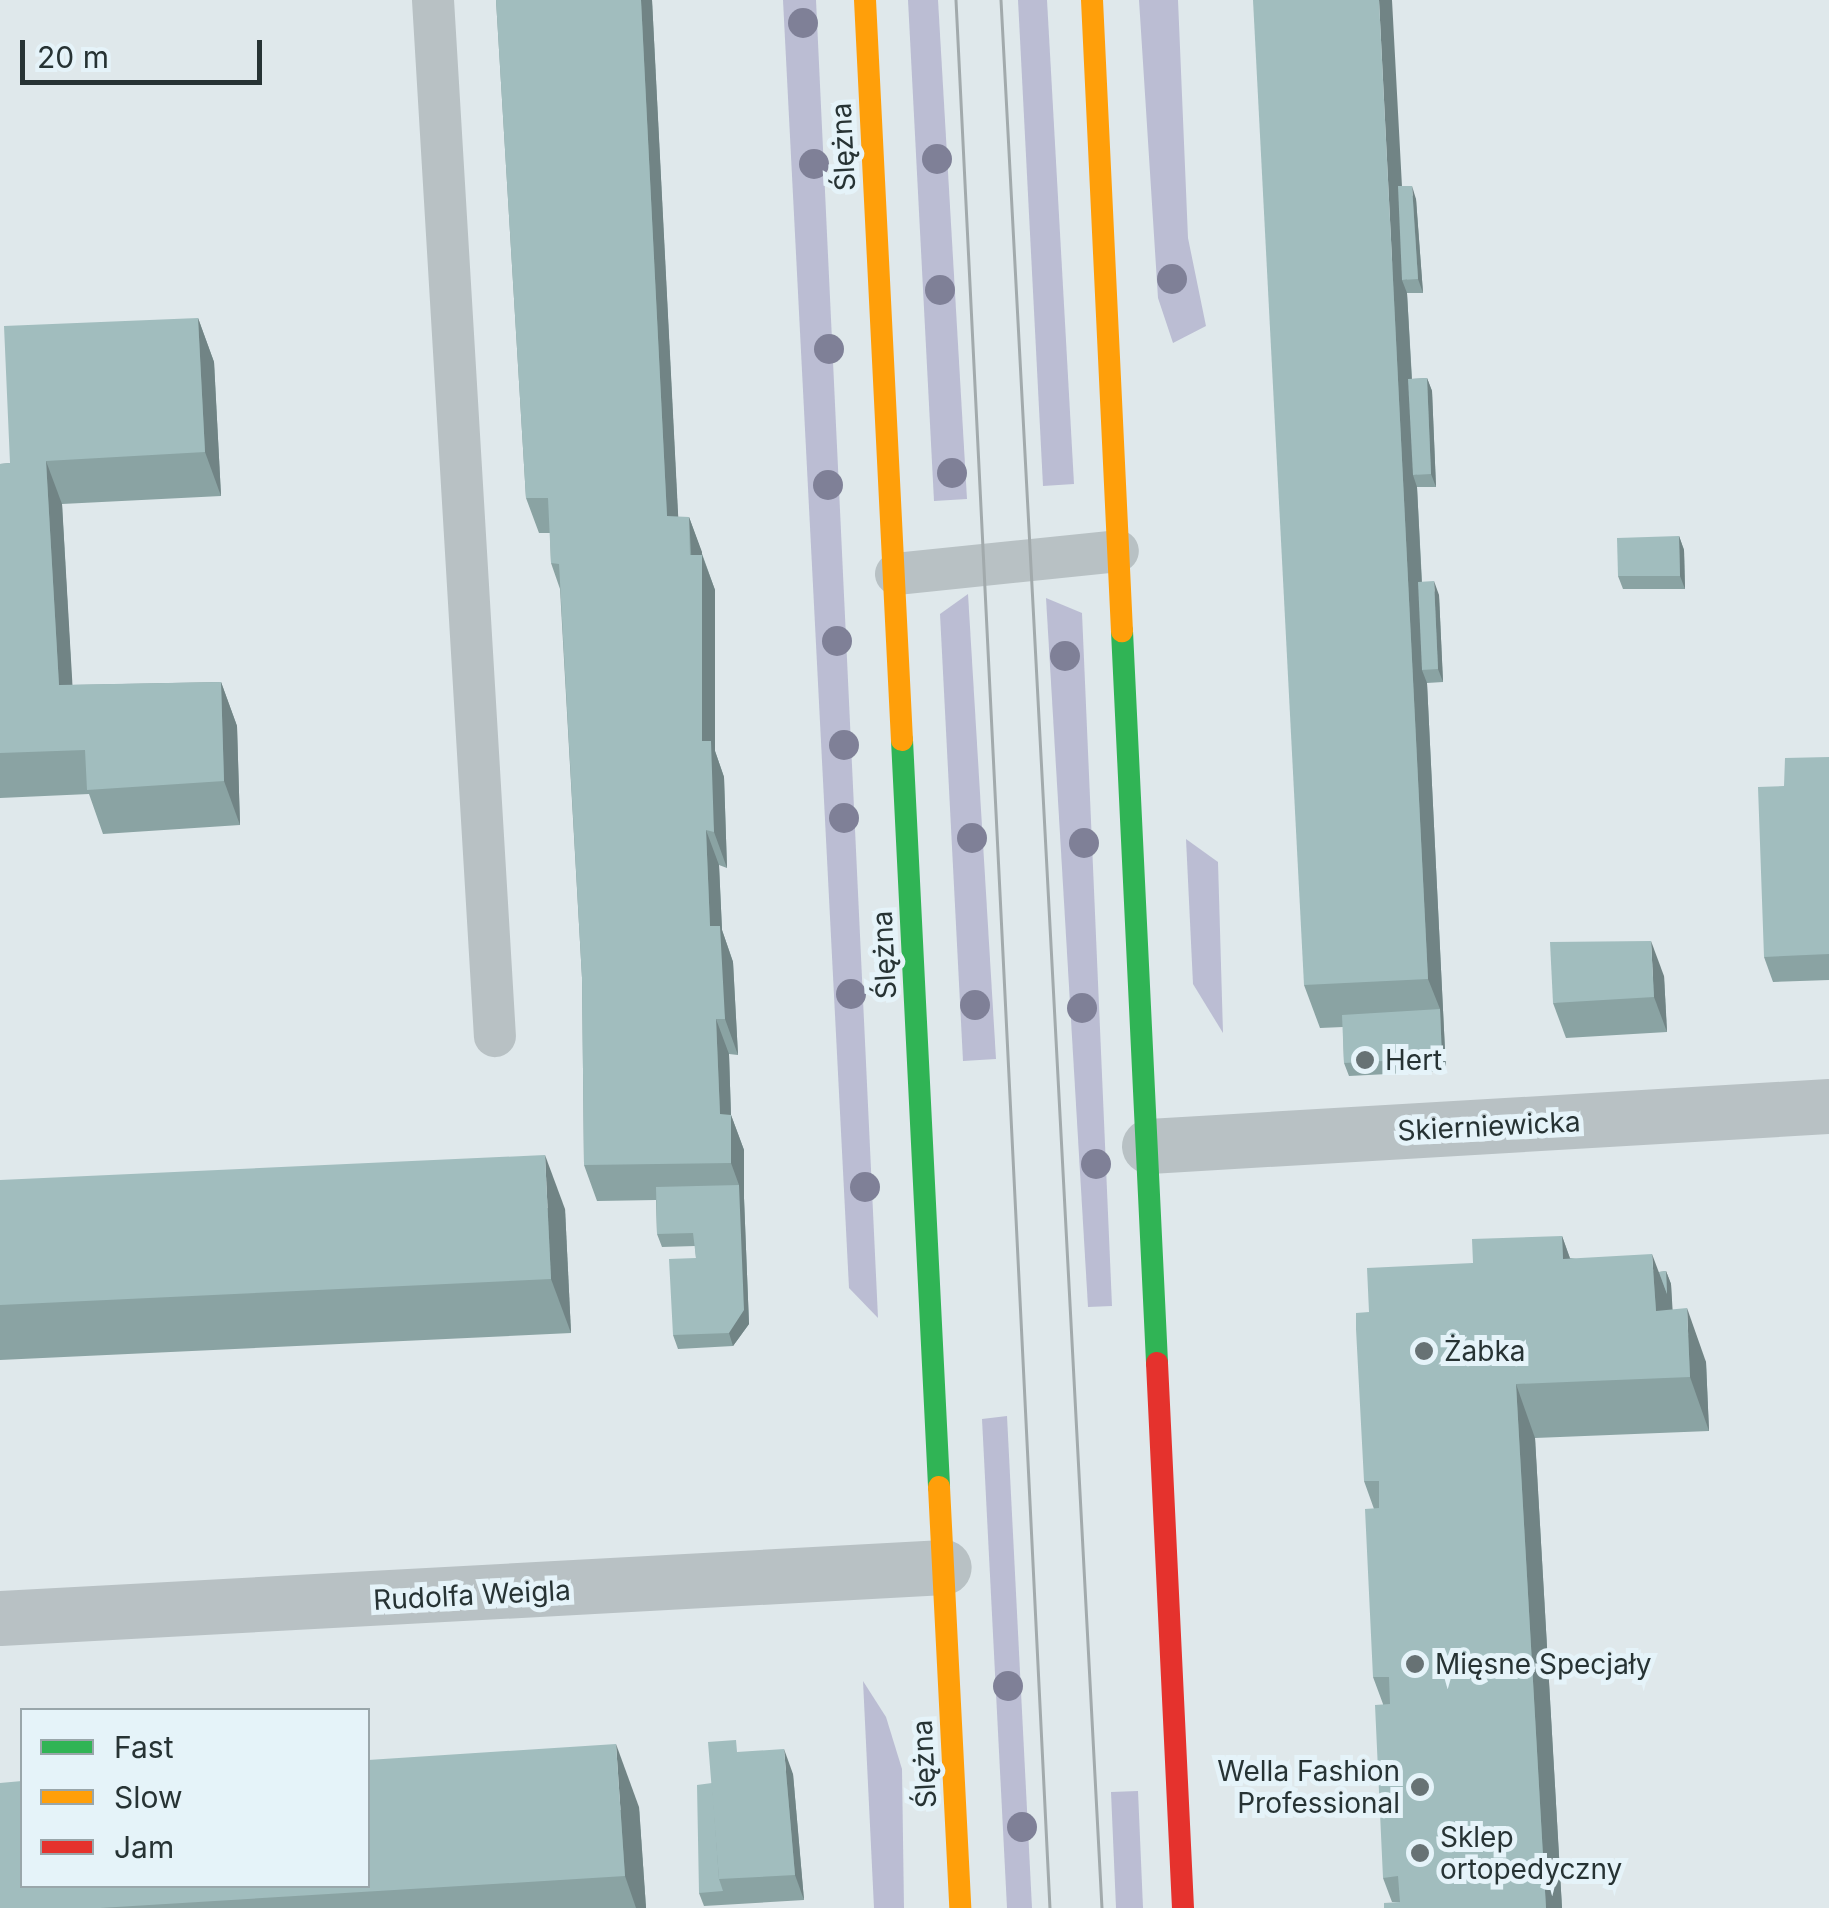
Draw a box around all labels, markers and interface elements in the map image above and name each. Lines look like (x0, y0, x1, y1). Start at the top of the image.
scale bar (25, 20, 268, 82)
text: 20 m (37, 39, 109, 75)
street label: Ślężna (824, 102, 862, 192)
street label: Ślężna (865, 910, 903, 1000)
place label: Hert (1385, 1043, 1442, 1077)
marker: Hert (1354, 1049, 1376, 1071)
street label: Skierniewicka (1397, 1104, 1581, 1148)
place label: Żabka (1444, 1334, 1526, 1368)
marker: Żabka (1413, 1340, 1435, 1362)
street label: Rudolfa Weigla (372, 1573, 572, 1617)
place label: Mięsne Specjały (1435, 1647, 1652, 1681)
marker: Mięsne Specjały (1404, 1653, 1426, 1675)
legend (20, 1708, 370, 1888)
street label: Ślężna (905, 1719, 943, 1809)
text: Fast (114, 1729, 173, 1765)
place label: Wella Fashion Professional (1217, 1754, 1400, 1820)
marker: Wella Fashion Professional (1409, 1776, 1431, 1798)
text: Slow (114, 1779, 183, 1815)
place label: Sklep ortopedyczny (1440, 1820, 1622, 1886)
text: Jam (114, 1829, 174, 1865)
marker: Sklep ortopedyczny (1409, 1842, 1431, 1864)

